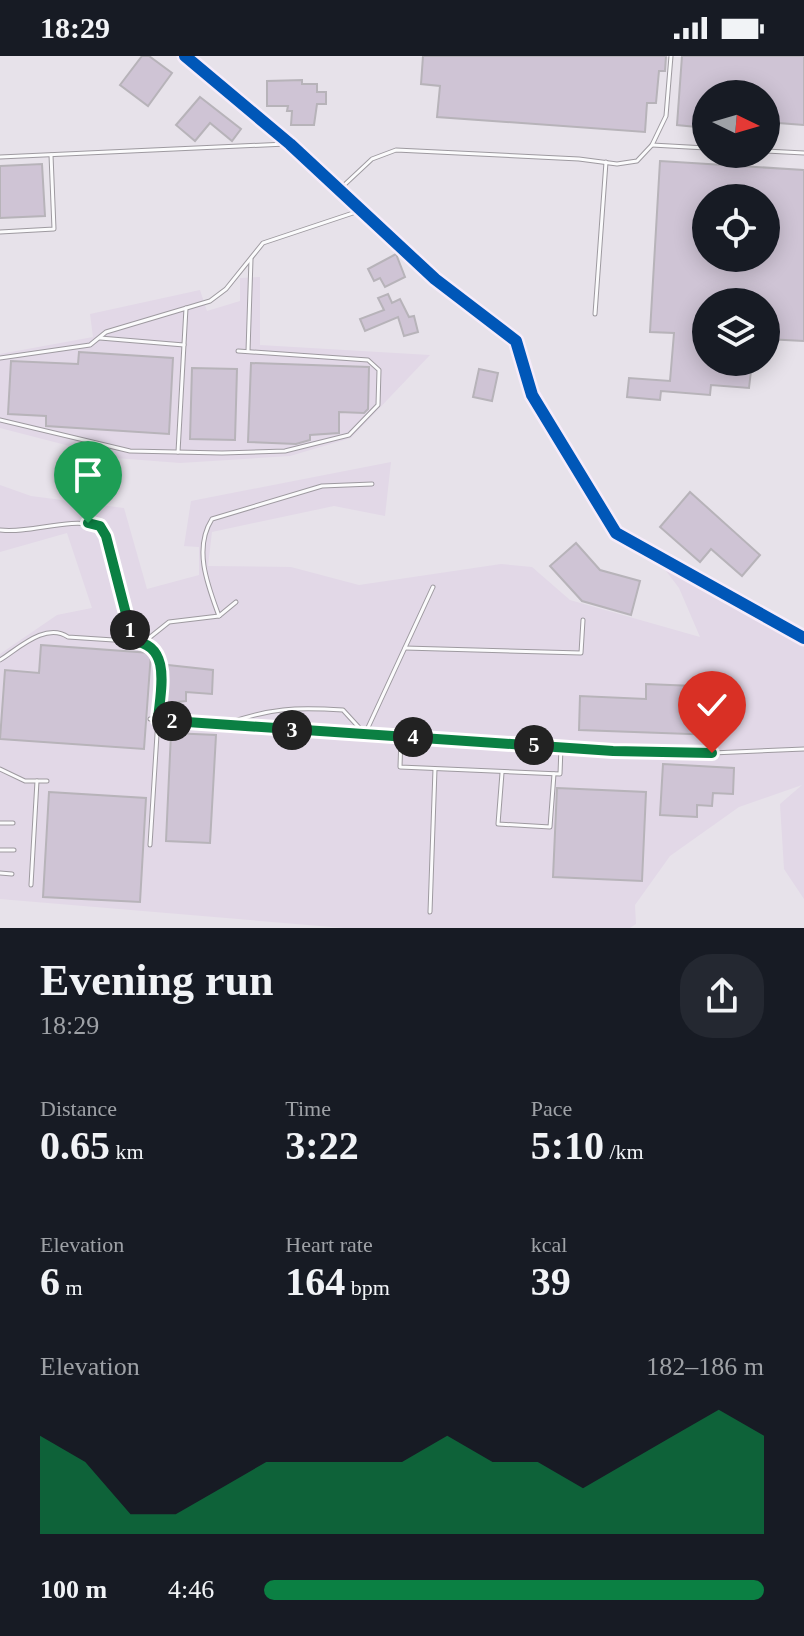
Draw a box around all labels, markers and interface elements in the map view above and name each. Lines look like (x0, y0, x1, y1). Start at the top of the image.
text: 18:29 (40, 11, 110, 44)
north arrow (692, 80, 780, 168)
map controls (692, 80, 780, 376)
button: locate (692, 184, 780, 272)
button: layers (692, 288, 780, 376)
pin (54, 441, 122, 523)
icon: arrive (66, 453, 110, 497)
pin: 1 (110, 610, 150, 650)
text: 1 (125, 617, 136, 642)
pin (678, 671, 746, 753)
icon: check (690, 683, 734, 727)
pin: 2 (152, 701, 192, 741)
text: 2 (167, 708, 178, 733)
pin: 3 (272, 710, 312, 750)
text: 3 (287, 717, 298, 742)
pin: 4 (393, 717, 433, 757)
text: 4 (408, 724, 419, 749)
pin: 5 (514, 725, 554, 765)
text: 5 (529, 732, 540, 757)
button: share (680, 954, 764, 1038)
text: Evening run (40, 956, 274, 1005)
text: 18:29 (40, 1011, 99, 1040)
text: Distance (40, 1096, 117, 1121)
text: Time (285, 1096, 331, 1121)
text: Pace (531, 1096, 572, 1121)
text: 0.65 (40, 1123, 110, 1168)
text: 3:22 (285, 1123, 359, 1168)
text: 5:10 (531, 1123, 604, 1168)
text: km (110, 1139, 144, 1164)
text: /km (604, 1139, 644, 1164)
text: Elevation (40, 1232, 124, 1257)
text: Heart rate (285, 1232, 373, 1257)
text: kcal (531, 1232, 567, 1257)
text: 6 (40, 1259, 60, 1304)
text: 164 (285, 1259, 345, 1304)
text: 39 (531, 1259, 571, 1304)
text: m (60, 1275, 83, 1300)
text: bpm (345, 1275, 390, 1300)
text: Elevation (40, 1352, 140, 1381)
text: 182–186 m (646, 1352, 764, 1381)
text: 100 m (40, 1575, 107, 1604)
text: 4:46 (168, 1575, 214, 1604)

